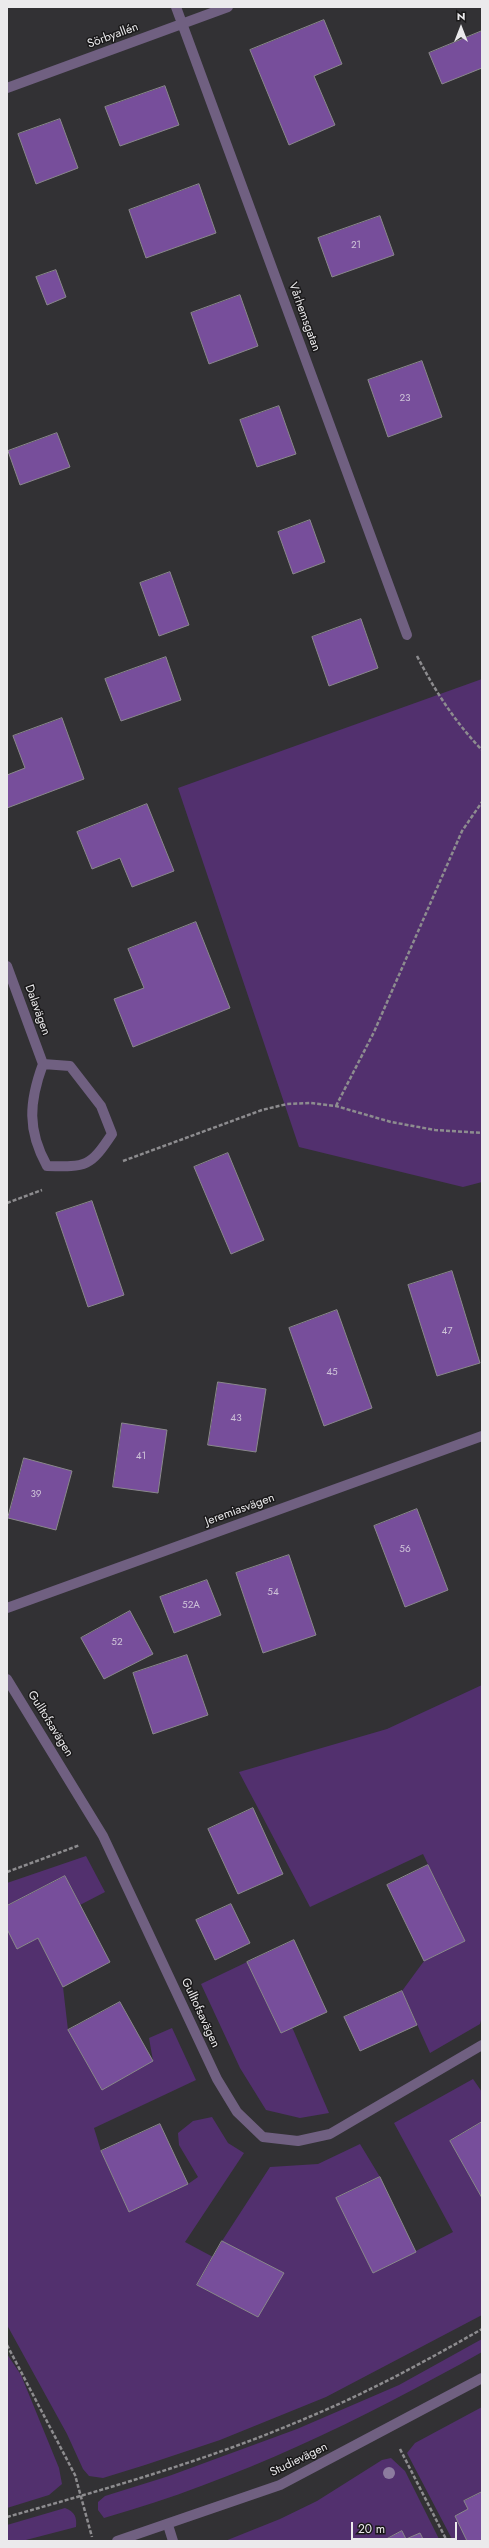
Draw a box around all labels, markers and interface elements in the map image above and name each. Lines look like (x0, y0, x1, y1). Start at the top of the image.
north arrow (441, 8, 481, 48)
text: N (457, 8, 465, 24)
street label: Sörbyallén (86, 20, 140, 52)
house number: 21 (351, 240, 361, 252)
street label: Vårhemsgatan (285, 281, 323, 353)
house number: 23 (399, 393, 411, 405)
street label: Dalavägen (21, 983, 53, 1037)
house number: 47 (441, 1326, 453, 1338)
house number: 45 (326, 1367, 338, 1379)
house number: 43 (230, 1413, 242, 1425)
house number: 41 (136, 1451, 146, 1463)
house number: 39 (30, 1489, 42, 1501)
street label: Jeremiasvägen (203, 1491, 277, 1529)
house number: 56 (399, 1544, 411, 1556)
house number: 54 (267, 1587, 279, 1599)
house number: 52A (182, 1600, 200, 1612)
house number: 52 (111, 1637, 123, 1649)
street label: Gulltofsavägen (24, 1688, 76, 1760)
street label: Gulltofsavägen (178, 1976, 222, 2050)
street label: Studievägen (268, 2440, 330, 2480)
scale bar (353, 2514, 459, 2540)
text: 20 m (358, 2520, 385, 2538)

